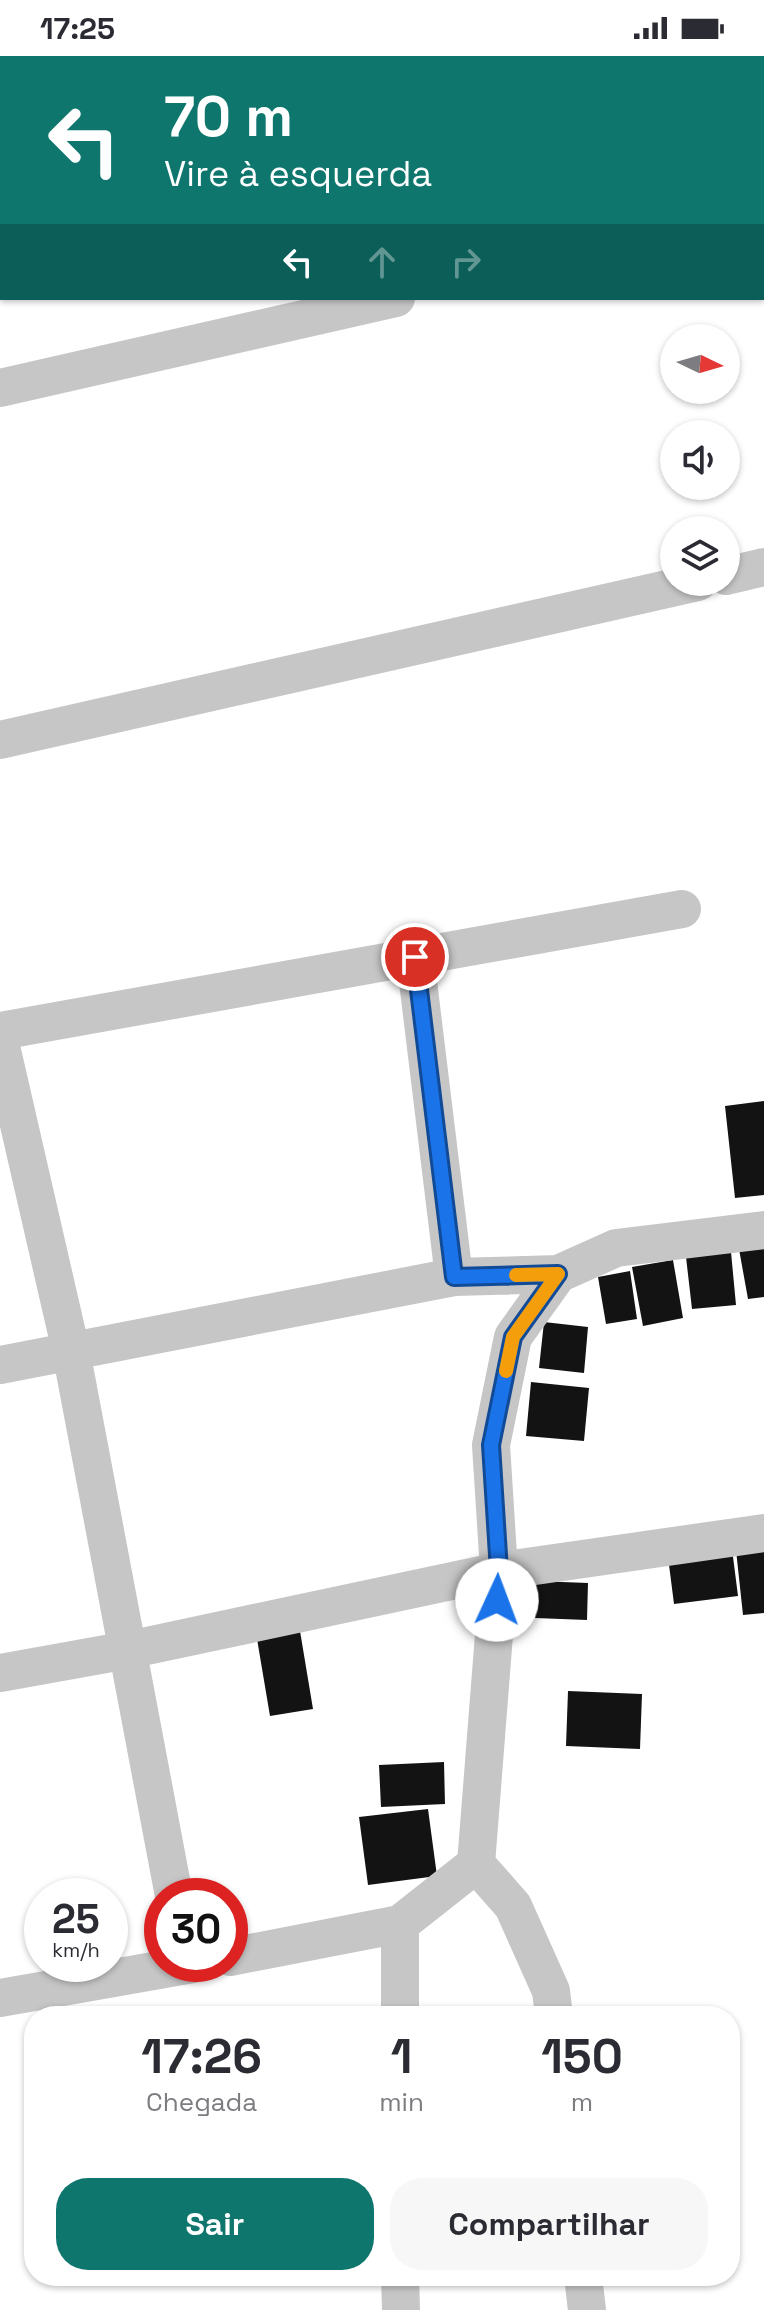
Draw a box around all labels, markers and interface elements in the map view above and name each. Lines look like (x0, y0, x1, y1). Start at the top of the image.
text: 17:25 (40, 9, 115, 48)
text: 70 m (164, 81, 293, 152)
icon: left (32, 88, 136, 192)
text: Vire à esquerda (164, 151, 432, 197)
icon: left (276, 240, 320, 284)
icon: ahead (360, 240, 404, 284)
icon: right (444, 240, 488, 284)
north arrow (660, 324, 740, 404)
map controls (660, 324, 740, 596)
button: sound (660, 420, 740, 500)
button: layers (660, 516, 740, 596)
pin (381, 923, 449, 991)
icon: arrive (393, 935, 437, 979)
position arrow (455, 1558, 539, 1642)
speed limit sign: 30 (144, 1878, 248, 1982)
text: 25 (52, 1894, 100, 1945)
text: km/h (52, 1937, 100, 1963)
text: 17:26 (141, 2026, 262, 2087)
text: 1 (391, 2026, 412, 2087)
text: 150 (541, 2026, 623, 2087)
text: Chegada (146, 2085, 257, 2119)
text: min (379, 2085, 424, 2119)
text: m (571, 2085, 593, 2119)
button: Sair (56, 2178, 374, 2270)
button: Compartilhar (390, 2178, 708, 2270)

